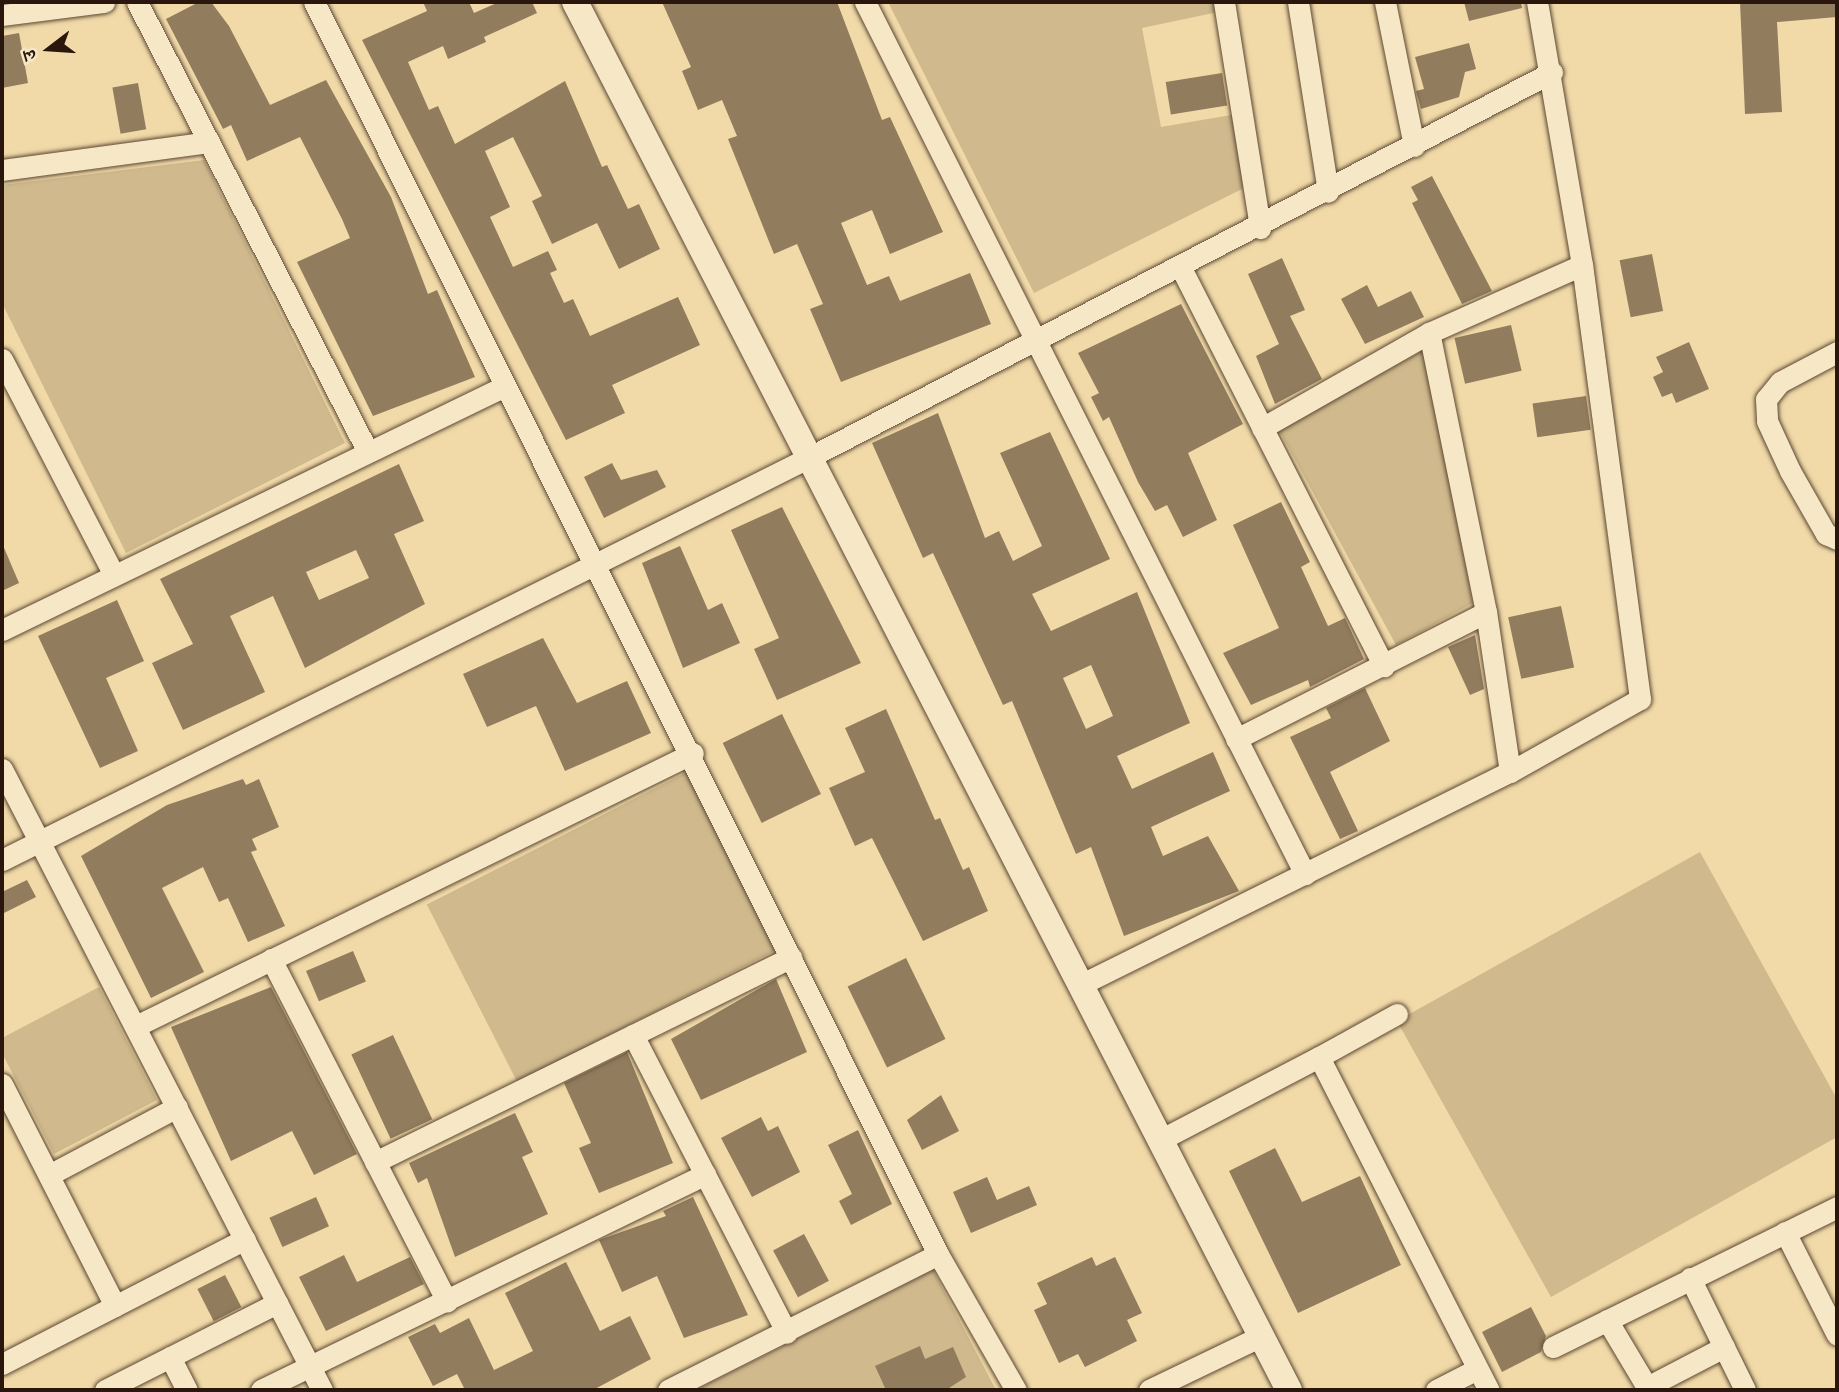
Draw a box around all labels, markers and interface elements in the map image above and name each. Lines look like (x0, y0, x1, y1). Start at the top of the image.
north arrow (14, 14, 84, 84)
text: उ (14, 46, 44, 64)

